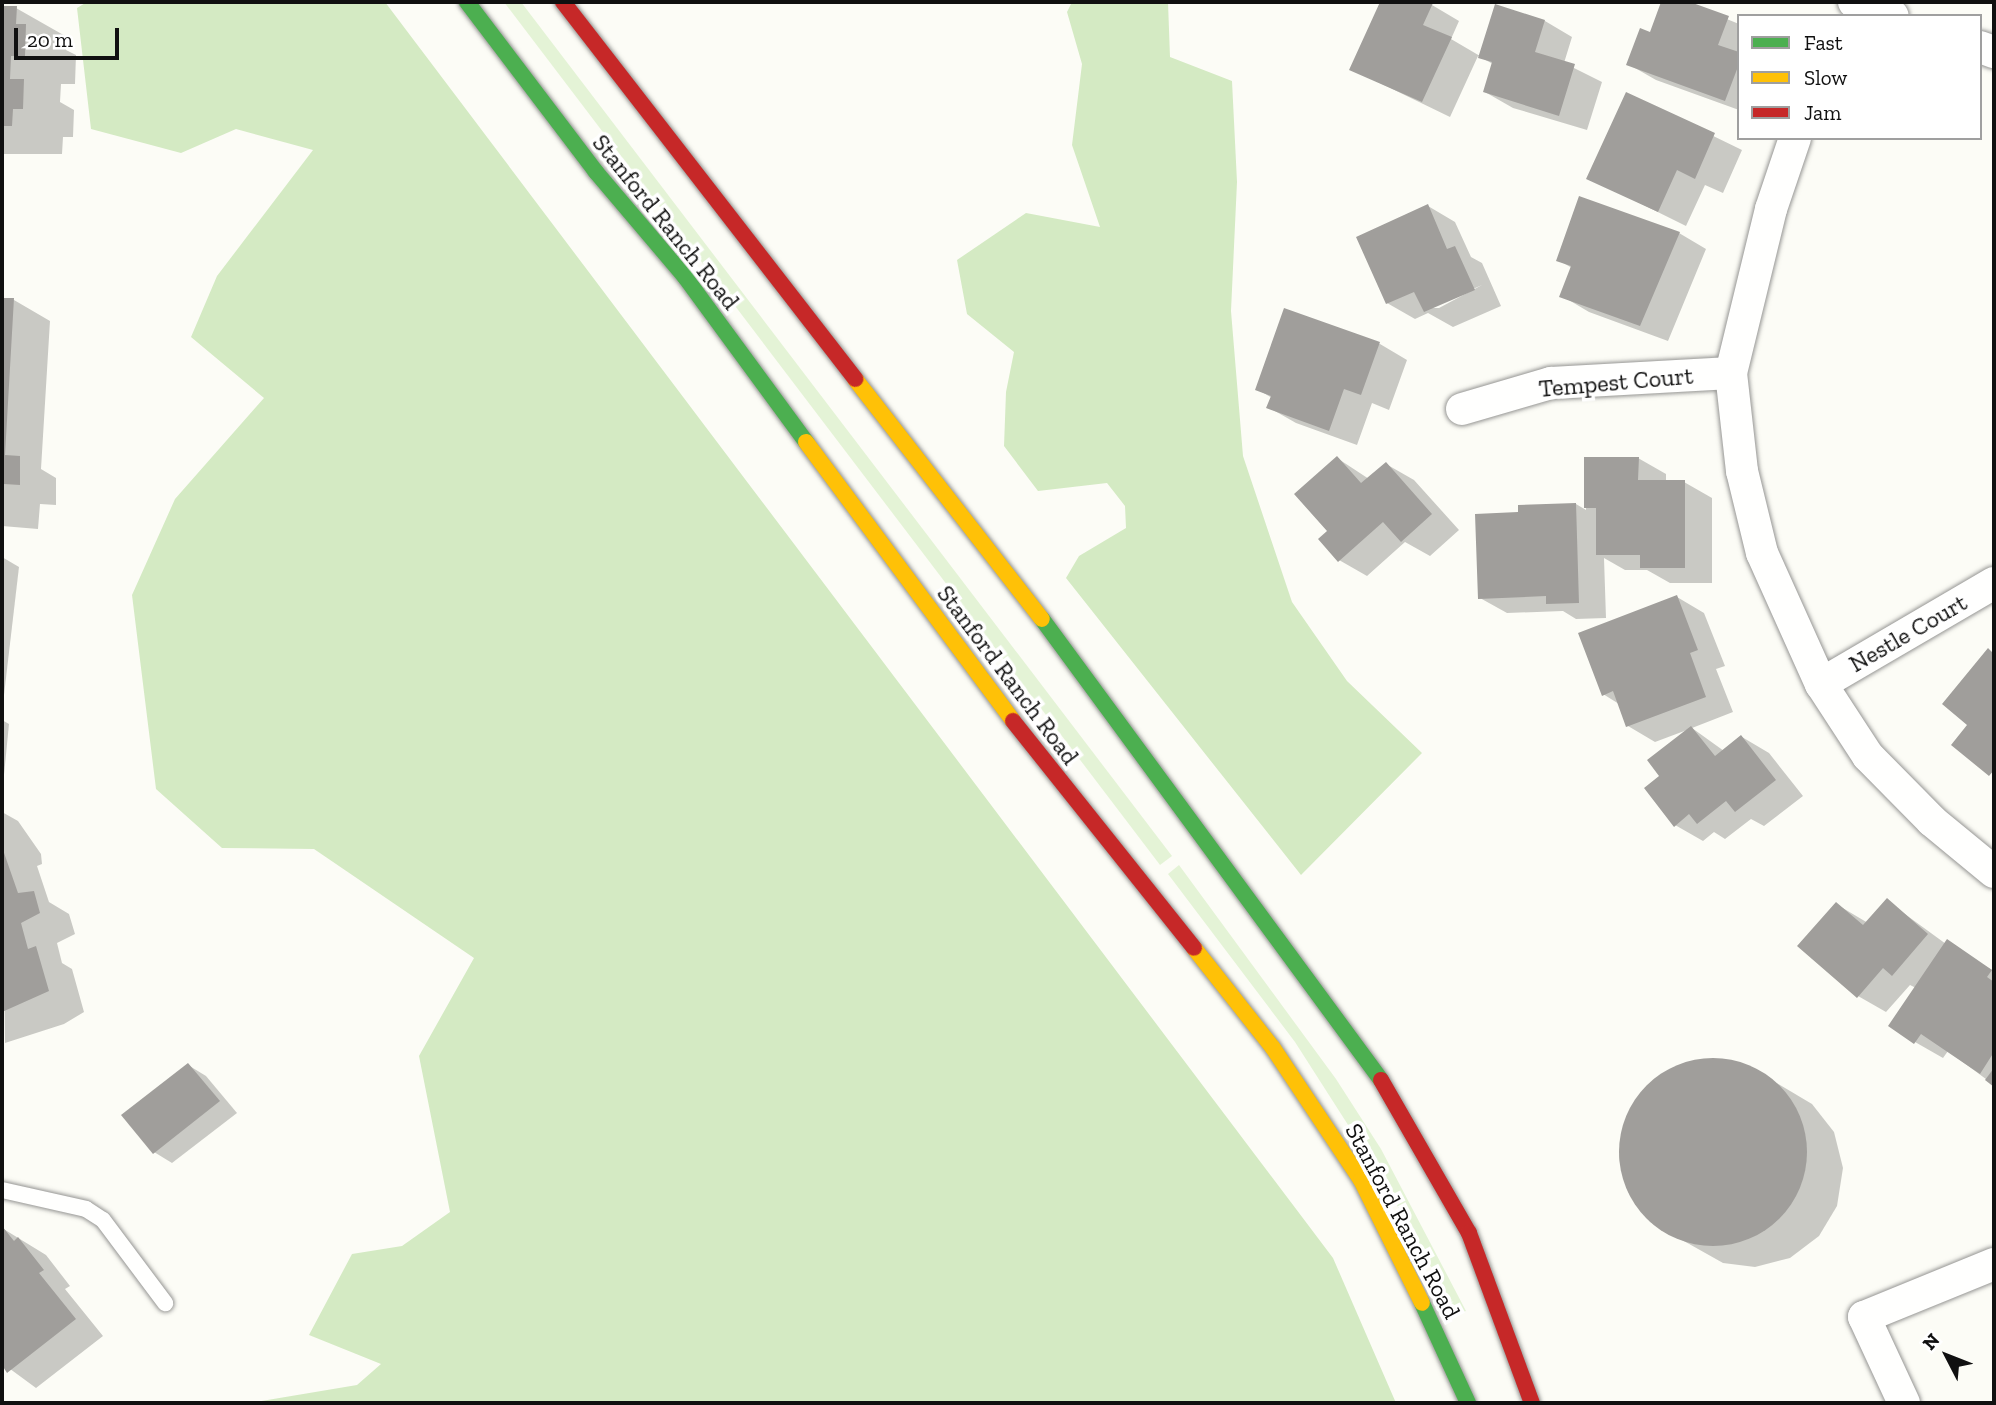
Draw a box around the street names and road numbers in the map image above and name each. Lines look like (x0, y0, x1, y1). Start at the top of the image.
street label: Stanford Ranch Road (586, 129, 746, 315)
street label: Tempest Court (1538, 361, 1694, 403)
street label: Stanford Ranch Road (931, 580, 1085, 770)
street label: Nestle Court (1844, 588, 1972, 678)
street label: Stanford Ranch Road (1339, 1118, 1467, 1324)

